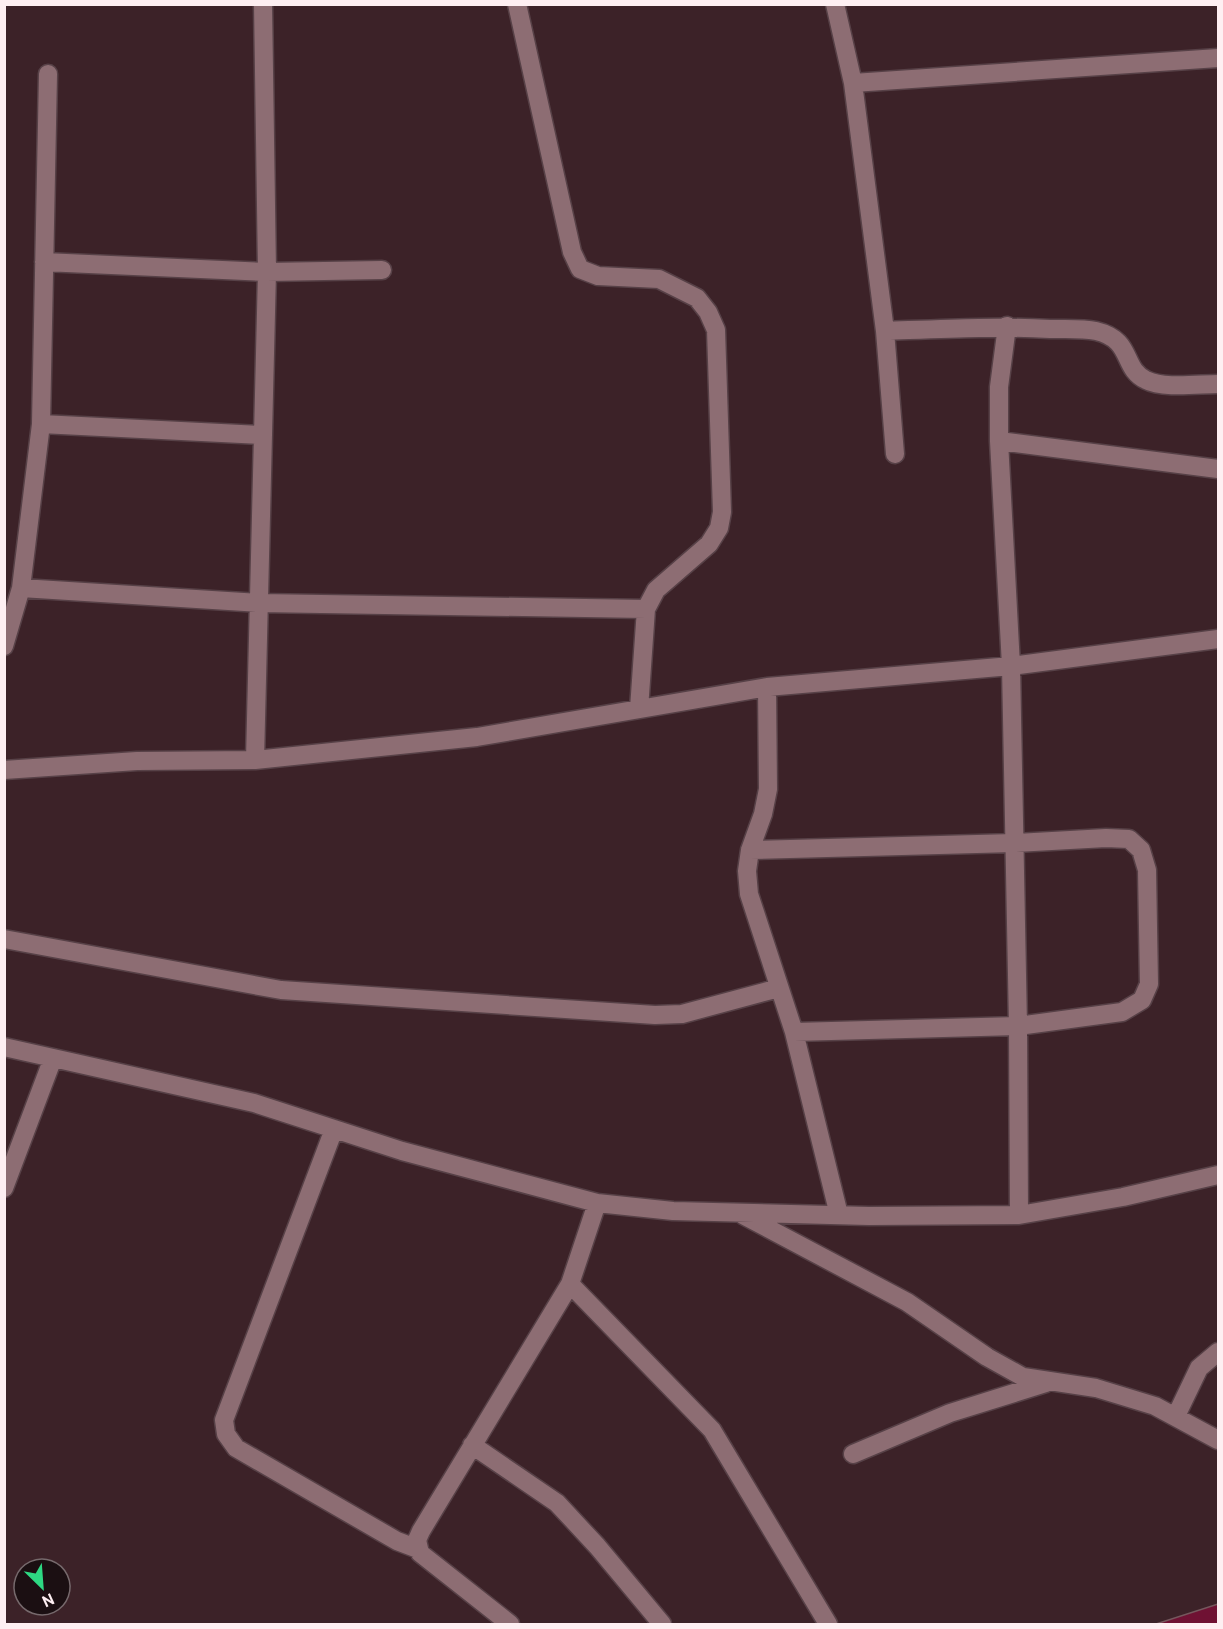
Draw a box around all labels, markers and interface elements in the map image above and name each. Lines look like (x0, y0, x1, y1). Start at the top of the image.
north arrow (12, 1557, 72, 1617)
text: N (38, 1587, 57, 1610)

